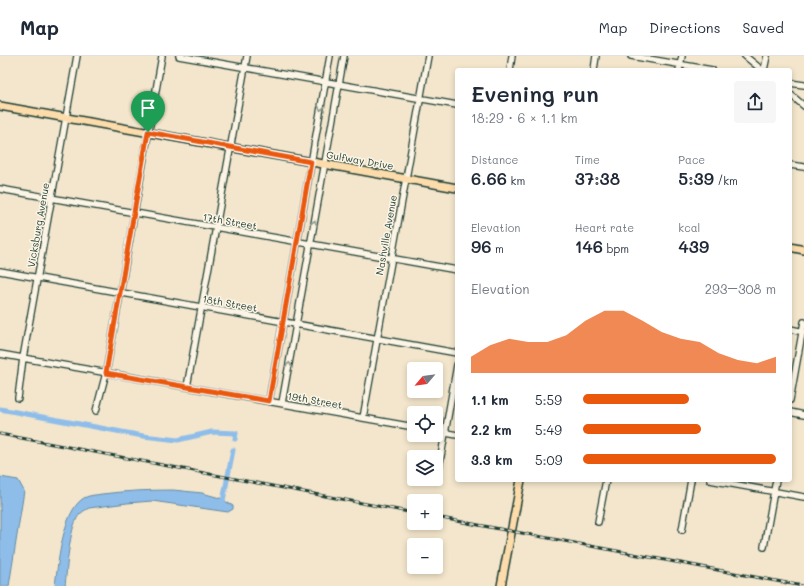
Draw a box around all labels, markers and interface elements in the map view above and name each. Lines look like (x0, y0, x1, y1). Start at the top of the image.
text: Map (20, 15, 59, 40)
text: Map (599, 18, 627, 37)
text: Directions (649, 18, 720, 37)
text: Saved (742, 18, 784, 37)
text: Evening run (471, 79, 599, 108)
button: share (734, 81, 776, 123)
pin (131, 91, 165, 132)
icon: arrive (137, 97, 159, 119)
one-way arrow (317, 105, 326, 111)
text: 18:29 · 6 × 1.1 km (471, 109, 578, 126)
street label: Gulfway Drive (325, 147, 395, 173)
text: Distance (471, 152, 518, 167)
text: Time (575, 152, 600, 167)
text: Pace (678, 152, 705, 167)
text: 6.66 (471, 167, 507, 189)
text: 37:38 (575, 167, 620, 189)
text: 5:39 (678, 167, 714, 189)
text: km (507, 173, 525, 188)
text: /km (714, 173, 738, 188)
street label: Vicksburg Avenue (24, 181, 52, 269)
street label: Nashville Avenue (372, 194, 400, 276)
street label: 17th Street (202, 209, 258, 233)
one-way arrow (310, 220, 318, 226)
text: Elevation (471, 220, 520, 235)
text: Heart rate (575, 220, 634, 235)
text: kcal (678, 220, 700, 235)
text: 96 (471, 235, 491, 257)
text: 146 (575, 235, 603, 257)
text: 439 (678, 235, 709, 257)
text: m (491, 241, 504, 256)
text: bpm (603, 241, 629, 256)
text: Elevation (471, 280, 529, 297)
text: 293–308 m (705, 280, 776, 297)
street label: 18th Street (201, 291, 259, 315)
one-way arrow (284, 362, 293, 368)
north arrow (407, 362, 443, 398)
map controls (407, 362, 443, 574)
street label: 19th Street (286, 388, 344, 412)
text: 1.1 km (471, 391, 509, 408)
text: 5:59 (535, 391, 562, 408)
button: locate (407, 406, 443, 442)
text: 2.2 km (471, 421, 512, 438)
text: 5:49 (535, 421, 562, 438)
button: layers (407, 450, 443, 486)
text: 3.3 km (471, 451, 513, 468)
text: 5:09 (535, 451, 562, 468)
button: + (407, 494, 443, 530)
button: − (407, 538, 443, 574)

